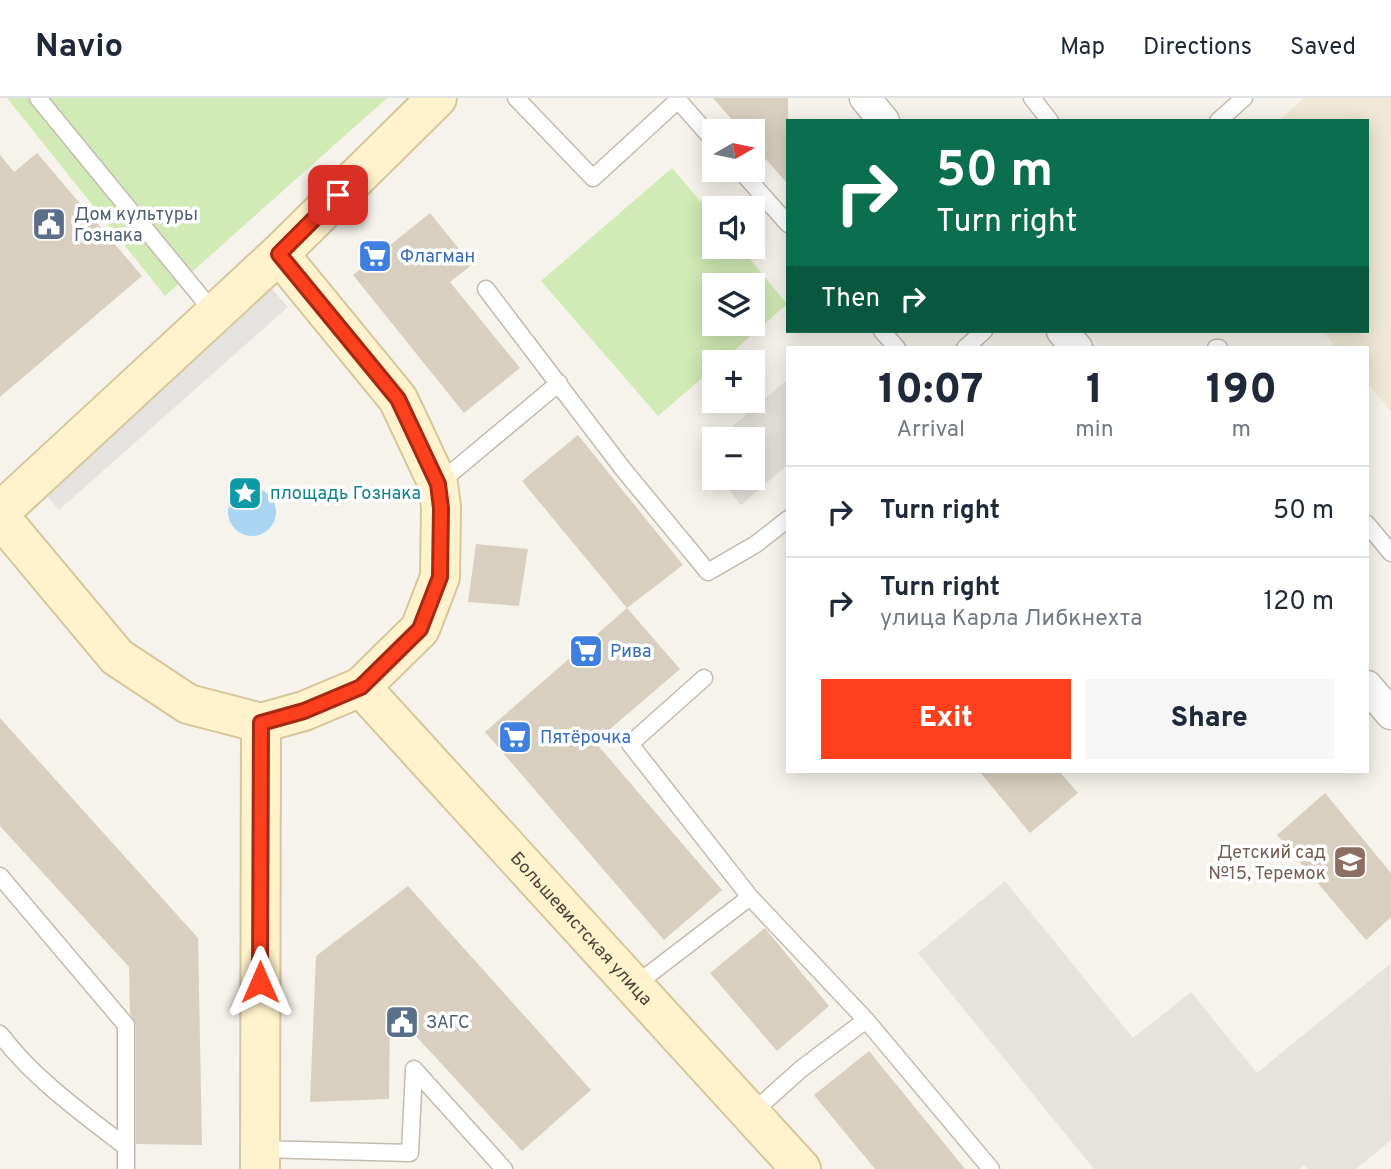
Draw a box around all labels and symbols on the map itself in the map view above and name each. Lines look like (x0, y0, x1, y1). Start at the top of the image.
north arrow (702, 119, 765, 182)
pin (308, 165, 368, 225)
place label: Дом культуры Гознака (74, 204, 198, 248)
public building icon: Дом культуры Гознака (30, 205, 68, 243)
supermarket icon: Флагман (356, 237, 394, 275)
place label: Флагман (400, 246, 475, 269)
place icon: площадь Гознака (226, 474, 264, 512)
place label: площадь Гознака (270, 483, 421, 506)
supermarket icon: Рива (567, 632, 605, 670)
place label: Рива (610, 641, 652, 664)
supermarket icon: Пятёрочка (496, 718, 534, 756)
place label: Пятёрочка (540, 727, 631, 750)
place label: Детский сад №15, Теремок (1208, 842, 1326, 886)
school or university icon: Детский сад №15, Теремок (1331, 843, 1369, 881)
street label: Большевистская улица (504, 848, 656, 1011)
position arrow (223, 945, 297, 1019)
public building icon: ЗАГС (383, 1003, 421, 1041)
place label: ЗАГС (426, 1012, 470, 1035)

